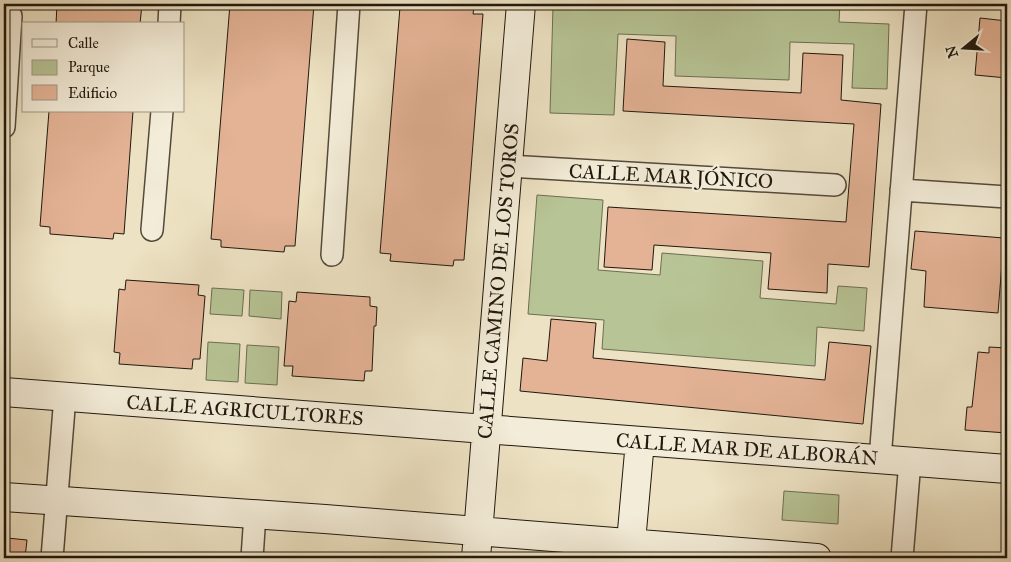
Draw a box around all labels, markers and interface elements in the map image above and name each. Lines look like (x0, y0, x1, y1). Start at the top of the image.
legend (22, 22, 185, 112)
north arrow (938, 22, 988, 72)
text: Calle (68, 34, 99, 52)
text: N (942, 43, 962, 60)
text: Parque (68, 58, 110, 77)
text: Edificio (68, 84, 117, 102)
street label: CALLE CAMINO DE LOS TOROS (472, 122, 524, 440)
street label: CALLE MAR JÓNICO (568, 157, 774, 194)
street label: CALLE AGRICULTORES (126, 390, 364, 430)
street label: CALLE MAR DE ALBORÁN (615, 427, 879, 470)

